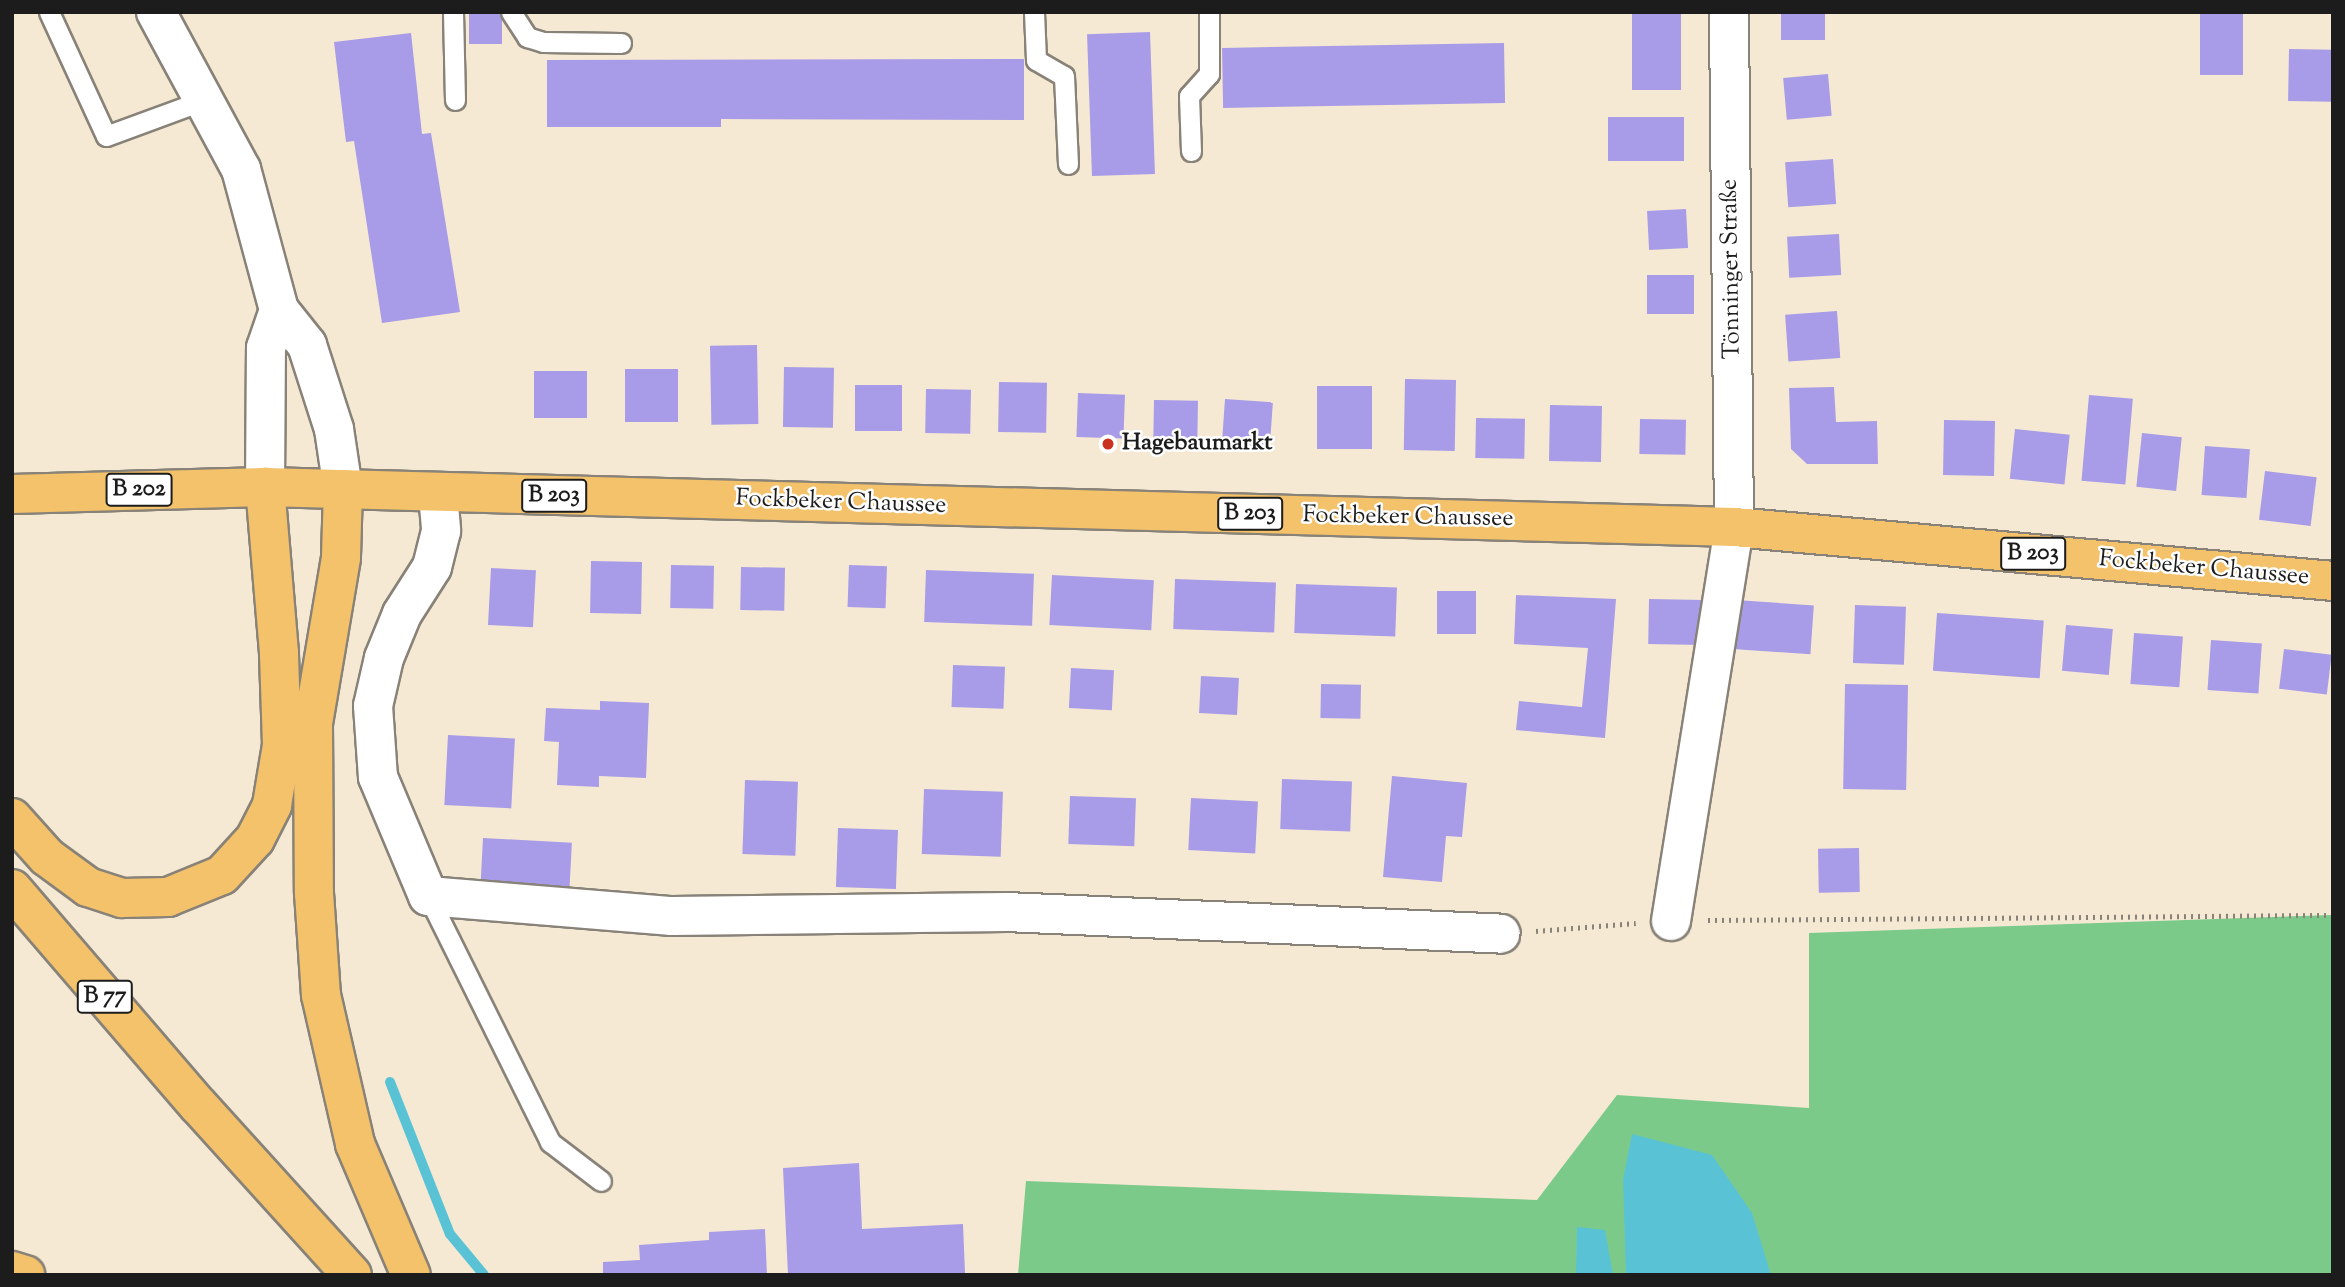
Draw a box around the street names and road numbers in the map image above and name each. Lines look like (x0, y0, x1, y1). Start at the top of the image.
street label: Tönninger Straße (1716, 179, 1748, 359)
road number: B 202 (104, 470, 174, 510)
road number: B 203 (521, 476, 587, 516)
street label: Fockbeker Chaussee (735, 485, 947, 521)
road number: B 203 (1217, 494, 1283, 534)
street label: Fockbeker Chaussee (1302, 502, 1514, 534)
road number: B 203 (2000, 534, 2066, 574)
street label: Fockbeker Chaussee (2098, 545, 2310, 593)
road number: B 77 (75, 978, 135, 1016)

